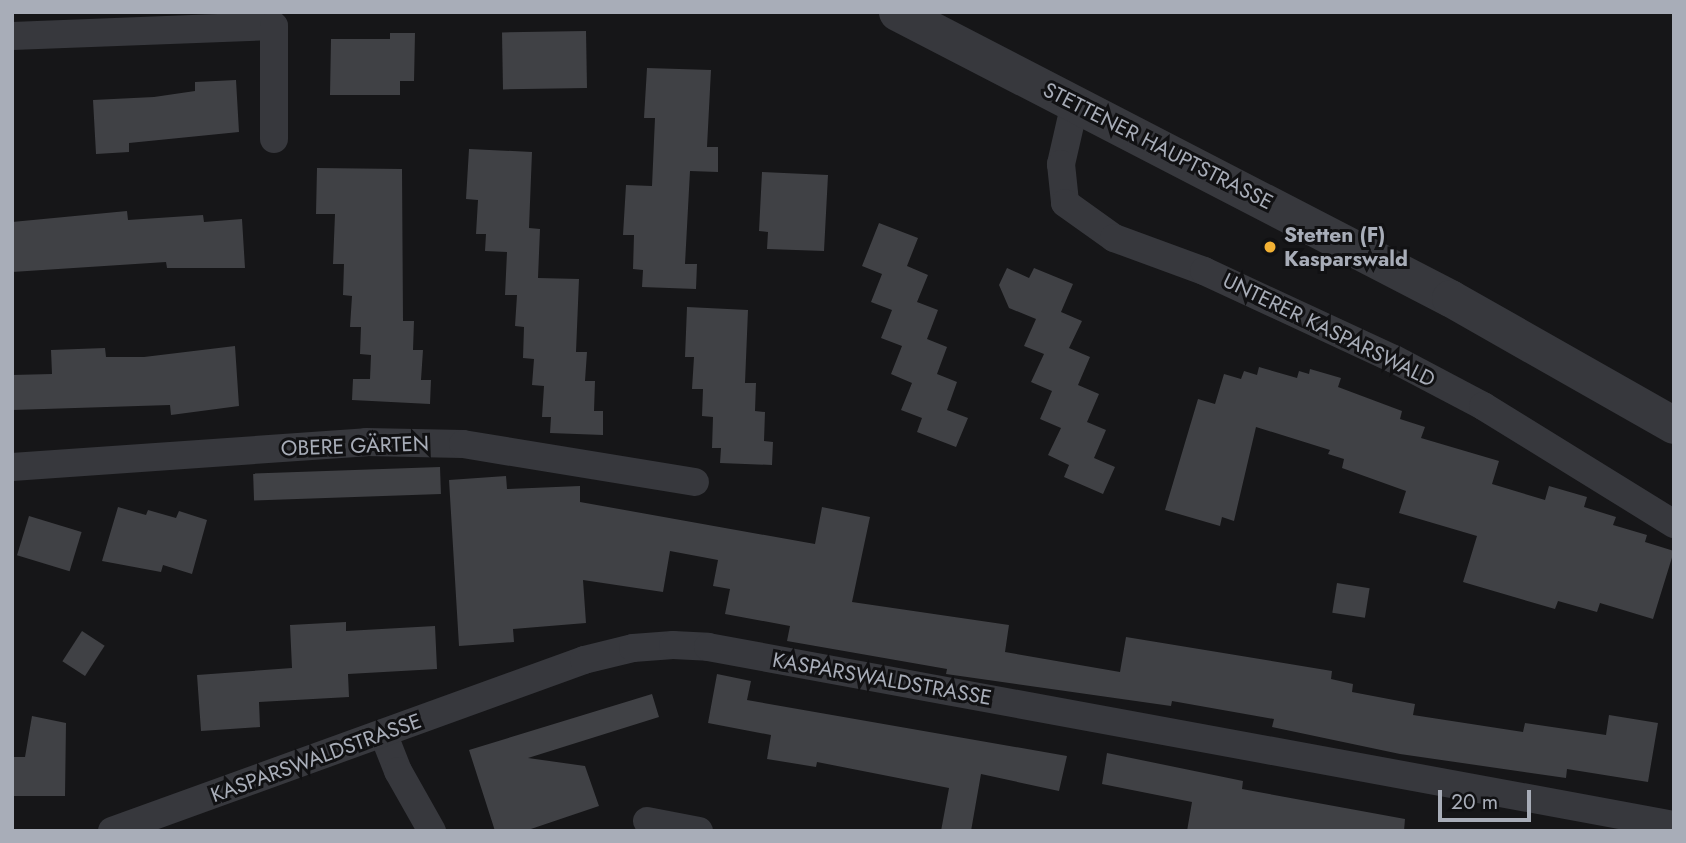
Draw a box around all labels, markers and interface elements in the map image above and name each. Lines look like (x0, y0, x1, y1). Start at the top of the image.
street label: STETTENER HAUPTSTRASSE (1039, 77, 1277, 215)
place label: Stetten (F) Kasparswald (1284, 222, 1408, 272)
marker: Stetten (F) Kasparswald (1262, 239, 1278, 255)
street label: UNTERER KASPARSWALD (1219, 268, 1439, 392)
street label: OBERE GÄRTEN (280, 431, 430, 461)
street label: KASPARSWALDSTRASSE (770, 647, 994, 711)
street label: KASPARSWALDSTRASSE (207, 708, 425, 808)
scale bar (1441, 776, 1534, 820)
text: 20 m (1451, 787, 1498, 817)

